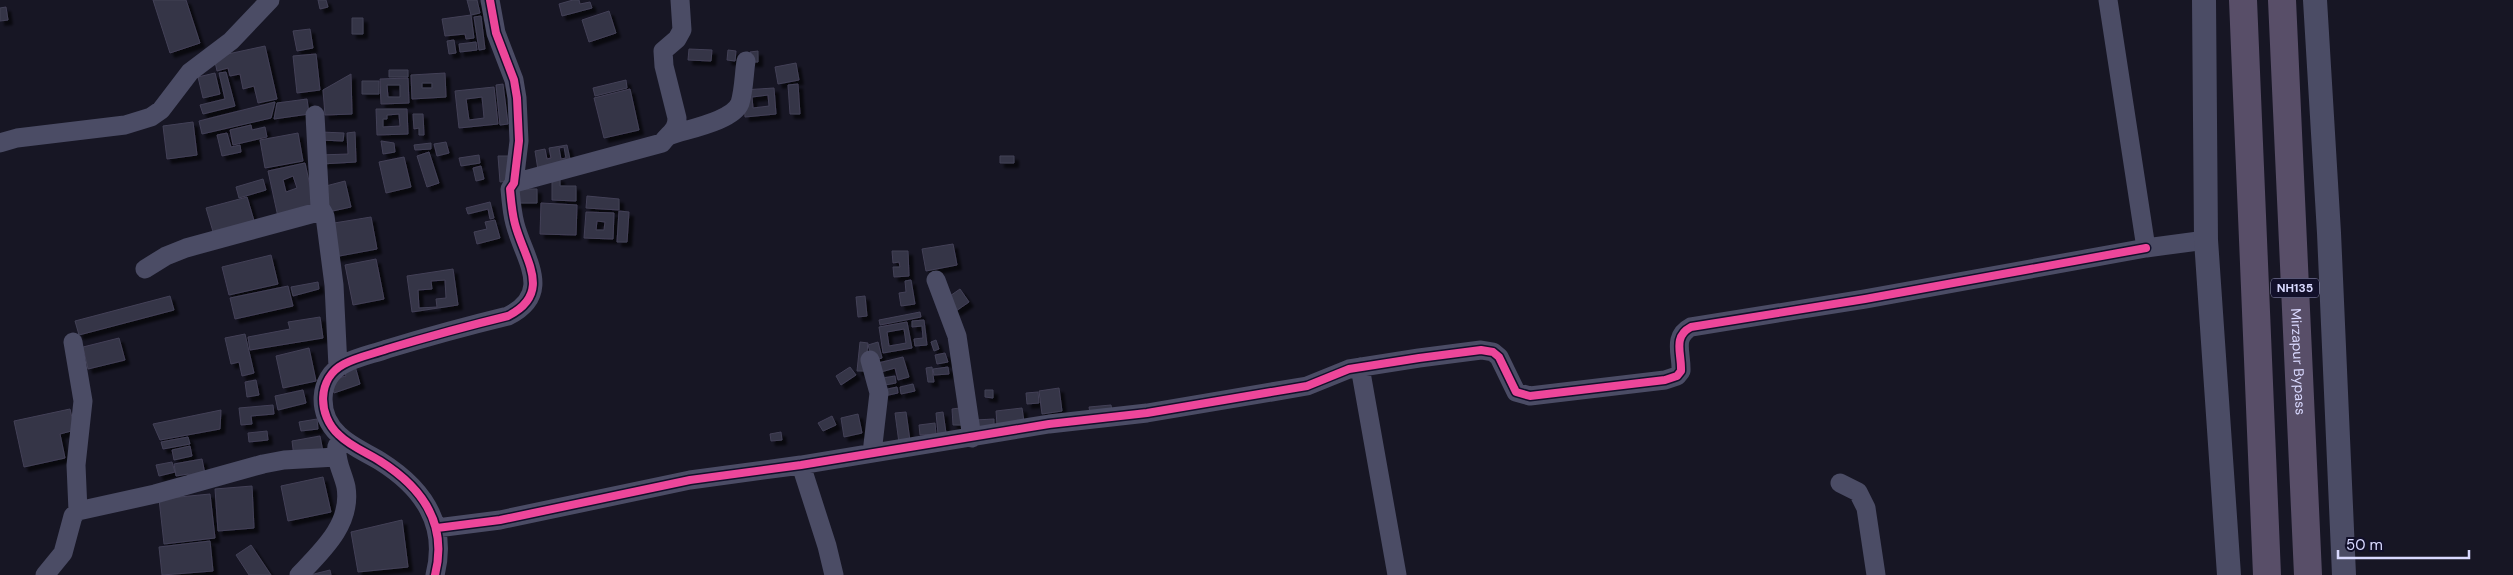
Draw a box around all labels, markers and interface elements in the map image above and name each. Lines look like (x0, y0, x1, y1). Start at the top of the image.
road number: NH135 (2271, 278, 2319, 298)
street label: Mirzapur Bypass (2287, 308, 2310, 415)
scale bar (2338, 528, 2469, 560)
text: 50 m (2346, 535, 2383, 555)

